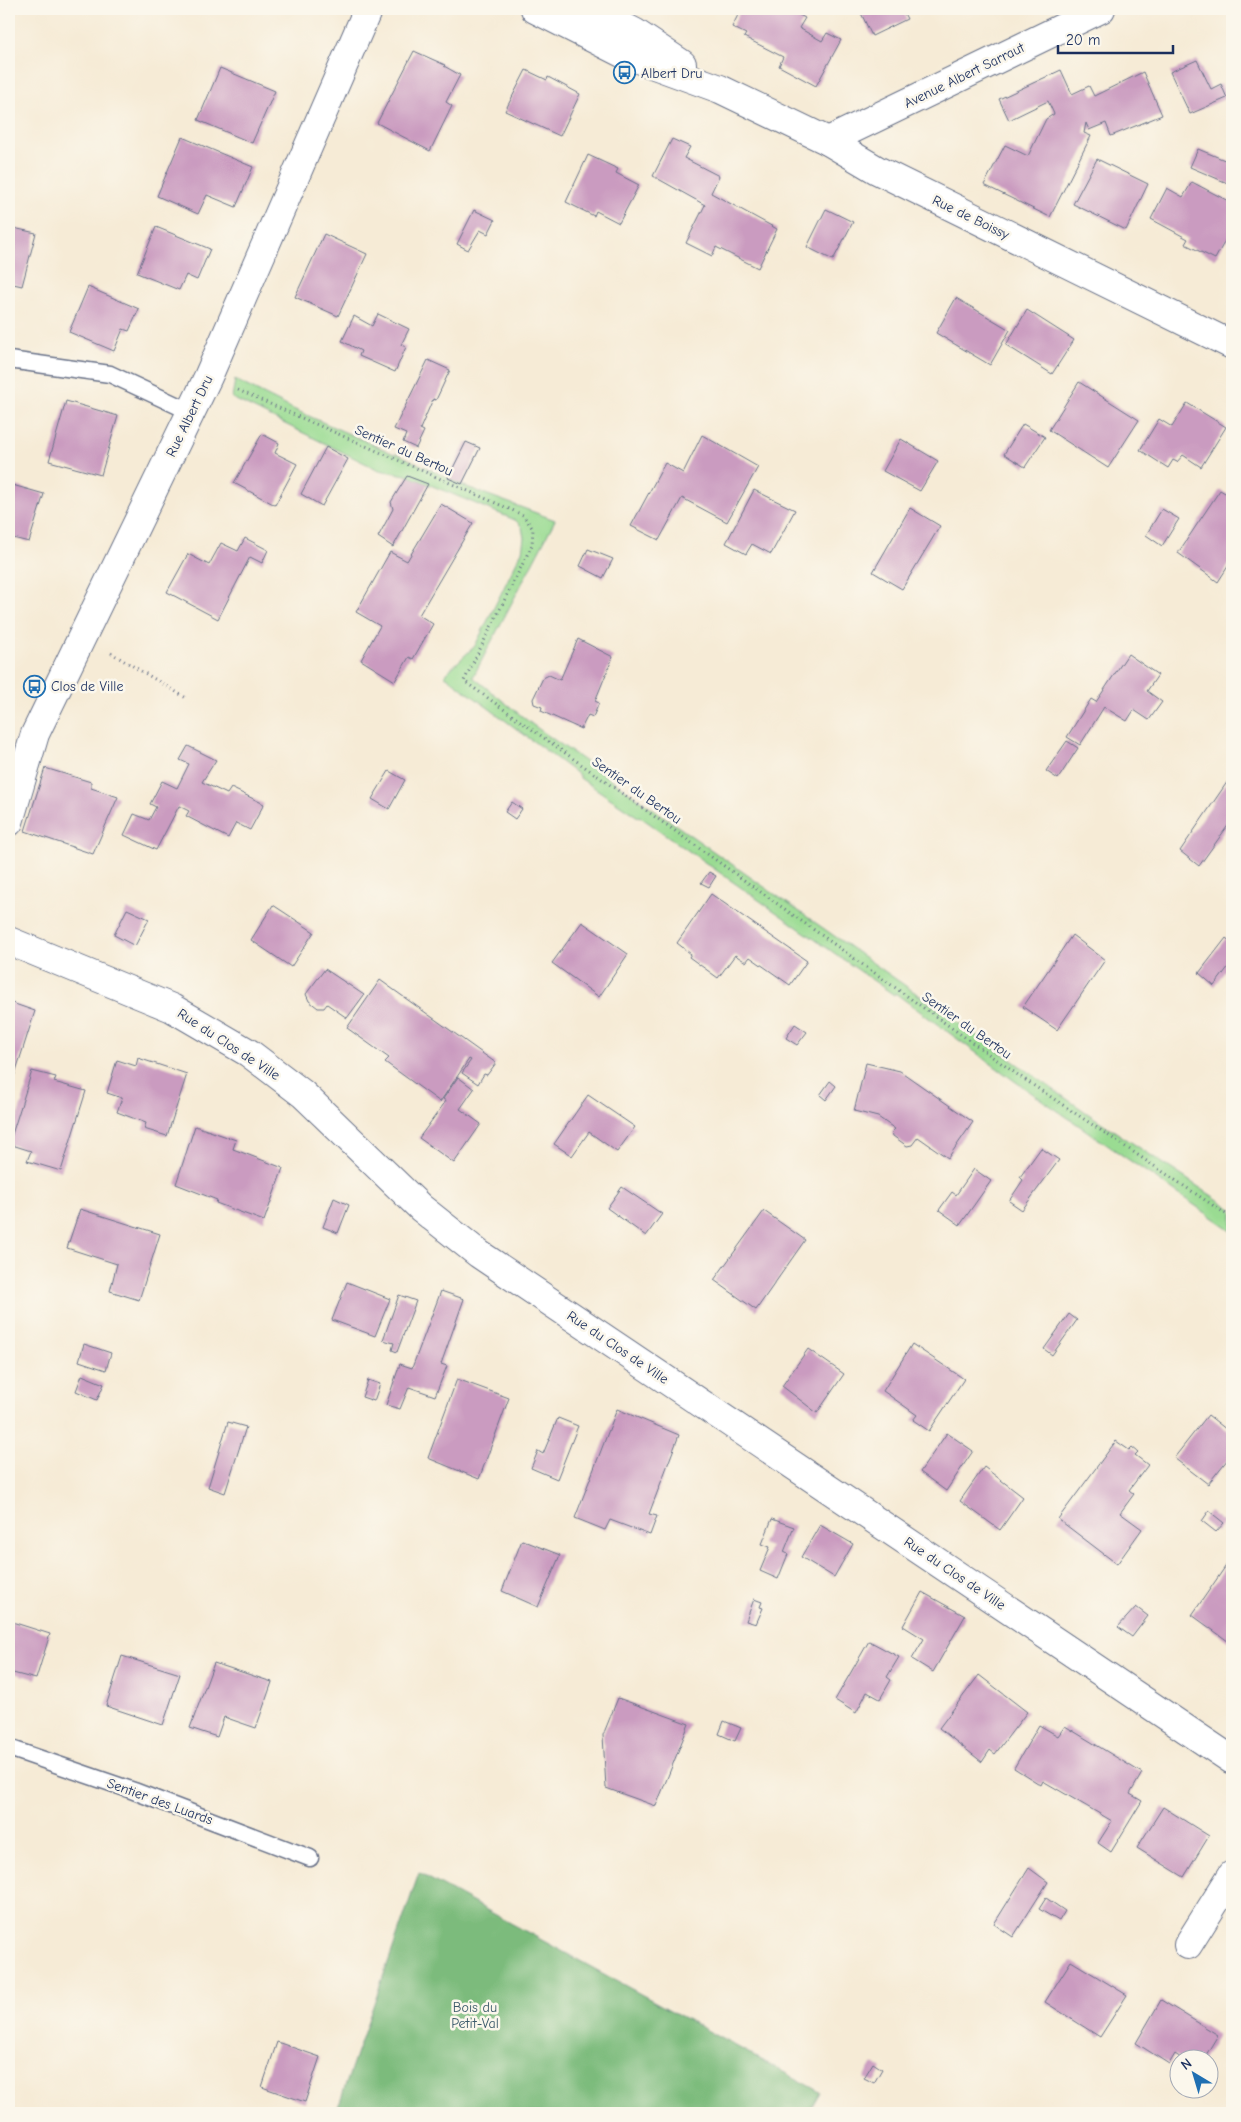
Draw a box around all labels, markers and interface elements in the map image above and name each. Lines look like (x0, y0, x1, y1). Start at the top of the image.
scale bar (1058, 22, 1174, 54)
text: 20 m (1066, 31, 1100, 49)
street label: Avenue Albert Sarraut (901, 39, 1028, 112)
bus stop icon: Albert Dru (613, 61, 637, 85)
place label: Albert Dru (641, 65, 702, 82)
street label: Rue de Boissy (930, 192, 1013, 244)
street label: Rue Albert Dru (162, 373, 217, 460)
street label: Sentier du Bertou (352, 421, 455, 480)
bus stop icon: Clos de Ville (23, 674, 47, 698)
place label: Clos de Ville (51, 678, 123, 695)
street label: Sentier du Bertou (589, 753, 685, 828)
street label: Sentier du Bertou (919, 988, 1015, 1063)
street label: Rue du Clos de Ville (174, 1005, 283, 1084)
street label: Rue du Clos de Ville (564, 1307, 672, 1388)
street label: Rue du Clos de Ville (901, 1533, 1009, 1614)
street label: Sentier des Luards (105, 1774, 215, 1829)
park label: Bois du Petit-Val (451, 1999, 499, 2032)
north arrow (1168, 2050, 1218, 2100)
text: N (1177, 2055, 1195, 2074)

